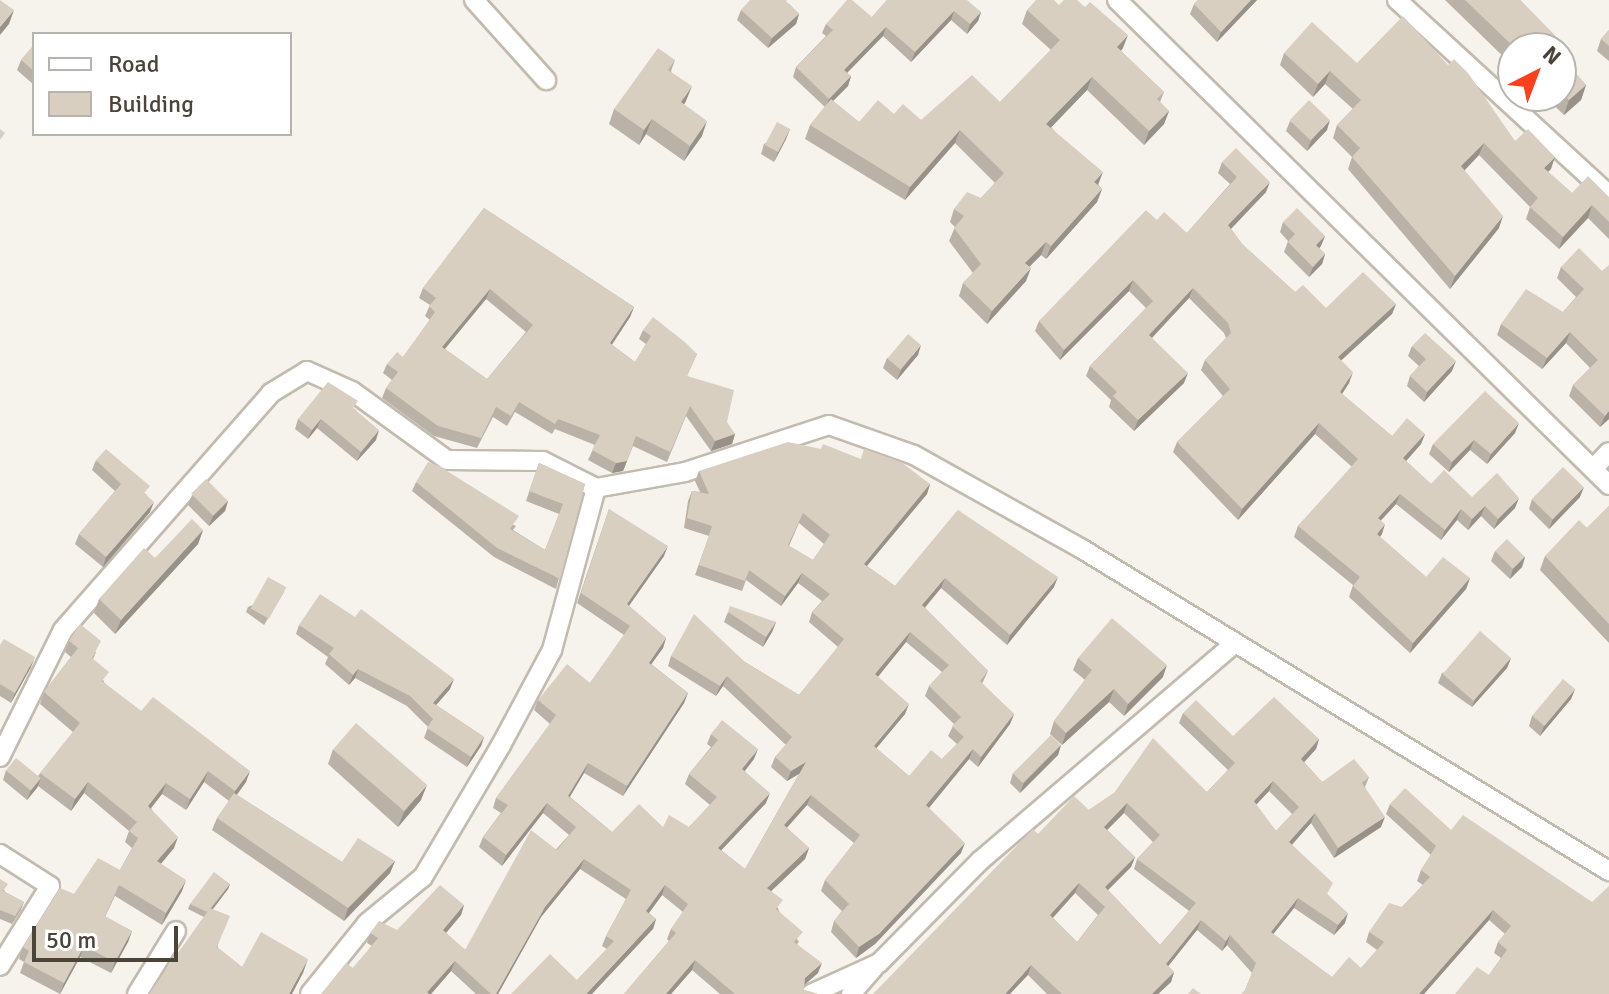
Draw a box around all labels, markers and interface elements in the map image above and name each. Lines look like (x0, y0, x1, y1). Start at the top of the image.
legend (32, 32, 292, 136)
north arrow (1497, 32, 1577, 112)
text: N (1537, 40, 1567, 70)
text: Road (108, 49, 159, 79)
text: Building (108, 89, 194, 119)
scale bar (36, 910, 182, 960)
text: 50 m (46, 925, 96, 955)

